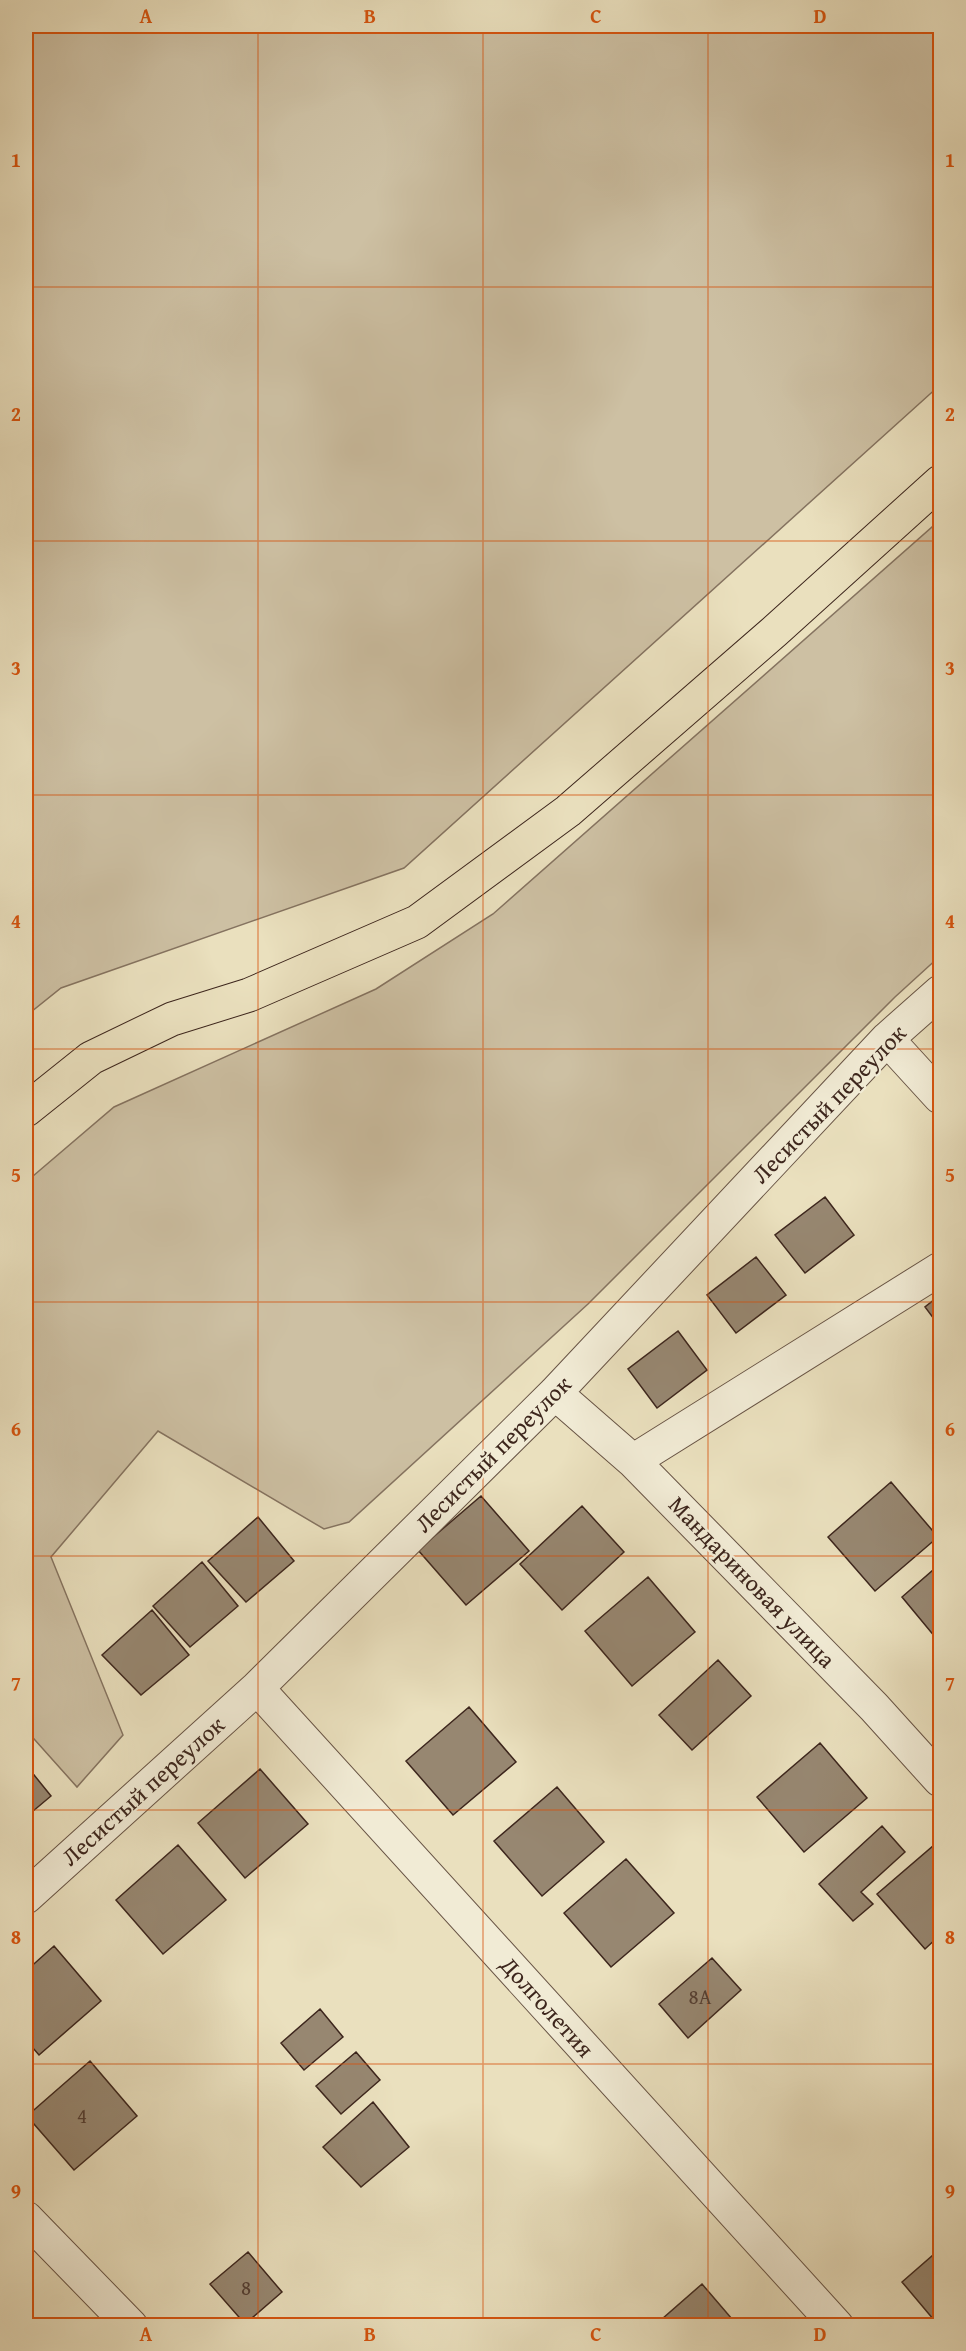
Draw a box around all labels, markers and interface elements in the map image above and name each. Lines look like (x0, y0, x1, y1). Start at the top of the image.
text: A (140, 1, 153, 30)
text: B (364, 1, 376, 30)
text: C (590, 1, 602, 30)
text: D (813, 1, 827, 30)
text: 1 (11, 145, 21, 174)
text: 1 (945, 145, 955, 174)
text: 2 (11, 399, 21, 428)
text: 2 (945, 399, 955, 428)
text: 3 (11, 653, 21, 682)
text: 3 (945, 653, 955, 682)
text: 4 (11, 906, 21, 935)
text: 4 (945, 906, 955, 935)
street label: Лесистый переулок (743, 1016, 914, 1191)
text: 5 (11, 1160, 21, 1189)
text: 5 (945, 1160, 955, 1189)
street label: Лесистый переулок (406, 1367, 579, 1540)
text: 6 (11, 1414, 21, 1443)
text: 6 (945, 1414, 955, 1443)
street label: Мандариновая улица (661, 1488, 844, 1676)
text: 7 (11, 1668, 21, 1697)
text: 7 (945, 1668, 955, 1697)
street label: Лесистый переулок (53, 1707, 232, 1874)
text: 8 (11, 1922, 21, 1951)
text: 8 (945, 1922, 955, 1951)
street label: Долголетия (492, 1948, 602, 2065)
house number: 8А (689, 1981, 712, 2012)
house number: 4 (77, 2100, 87, 2131)
text: 9 (11, 2176, 21, 2205)
text: 9 (945, 2176, 955, 2205)
house number: 8 (241, 2272, 251, 2303)
text: A (140, 2319, 153, 2348)
text: B (364, 2319, 376, 2348)
text: C (590, 2319, 602, 2348)
text: D (813, 2319, 827, 2348)

